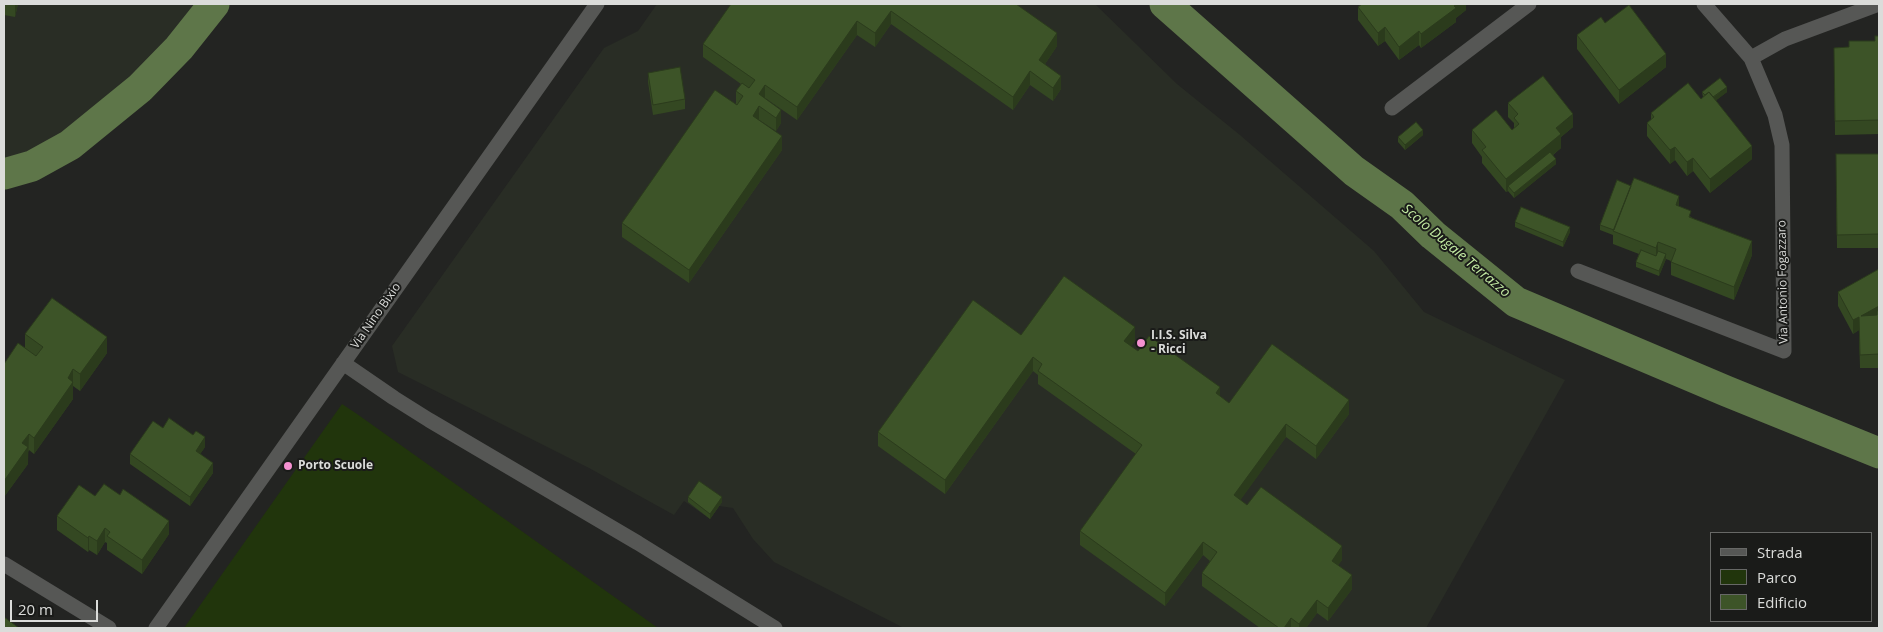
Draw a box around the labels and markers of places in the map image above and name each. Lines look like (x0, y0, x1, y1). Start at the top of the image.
place label: I.I.S. Silva - Ricci (1151, 329, 1207, 357)
marker: I.I.S. Silva - Ricci (1135, 337, 1147, 349)
place label: Porto Scuole (298, 459, 373, 473)
marker: Porto Scuole (282, 460, 294, 472)

